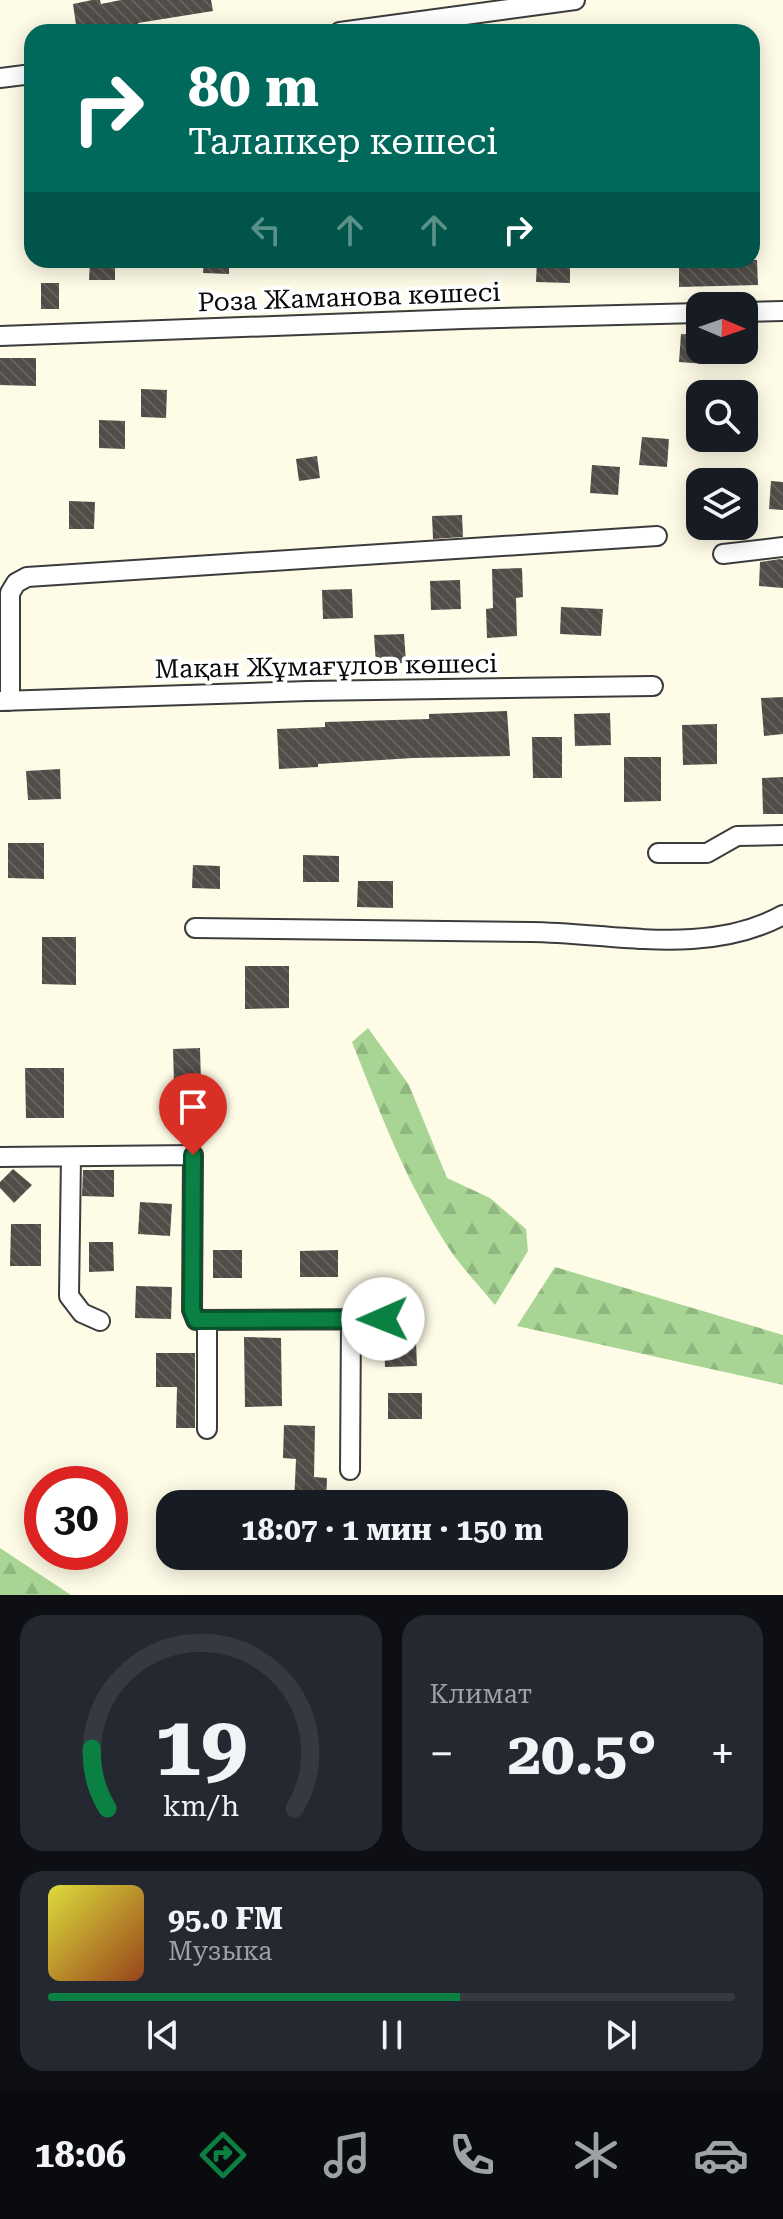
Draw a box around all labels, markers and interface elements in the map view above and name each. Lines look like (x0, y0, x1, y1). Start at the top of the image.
text: 80 m (188, 54, 319, 120)
icon: right (56, 56, 160, 160)
text: Талапкер көшесі (188, 121, 498, 163)
icon: left (244, 208, 288, 252)
icon: ahead (328, 208, 372, 252)
icon: ahead (412, 208, 456, 252)
icon: right (496, 208, 540, 252)
street label: Роза Жаманова көшесі (197, 277, 501, 317)
north arrow (686, 292, 758, 364)
map controls (686, 292, 758, 540)
button: search (686, 380, 758, 452)
button: layers (686, 468, 758, 540)
street label: Мақан Жұмағұлов көшесі (154, 648, 498, 684)
pin (159, 1073, 227, 1155)
icon: arrive (171, 1085, 215, 1129)
position arrow (341, 1277, 425, 1361)
speed limit sign: 30 (24, 1466, 128, 1570)
text: 18:07 · 1 мин · 150 m (241, 1512, 543, 1547)
text: Климат (430, 1679, 532, 1709)
text: 19 (154, 1698, 247, 1795)
text: 20.5° (507, 1718, 657, 1789)
text: − (430, 1728, 454, 1780)
text: + (710, 1728, 735, 1780)
text: km/h (162, 1789, 239, 1823)
text: 95.0 FM (168, 1901, 283, 1936)
text: Музыка (168, 1936, 272, 1966)
icon: previous (141, 2013, 185, 2057)
icon: pause (370, 2013, 414, 2057)
icon: next (599, 2013, 643, 2057)
icon: directions (195, 2127, 251, 2183)
icon: music (319, 2127, 375, 2183)
icon: phone (444, 2127, 500, 2183)
icon: climate (568, 2127, 624, 2183)
icon: car (693, 2127, 749, 2183)
text: 18:06 (34, 2134, 126, 2176)

